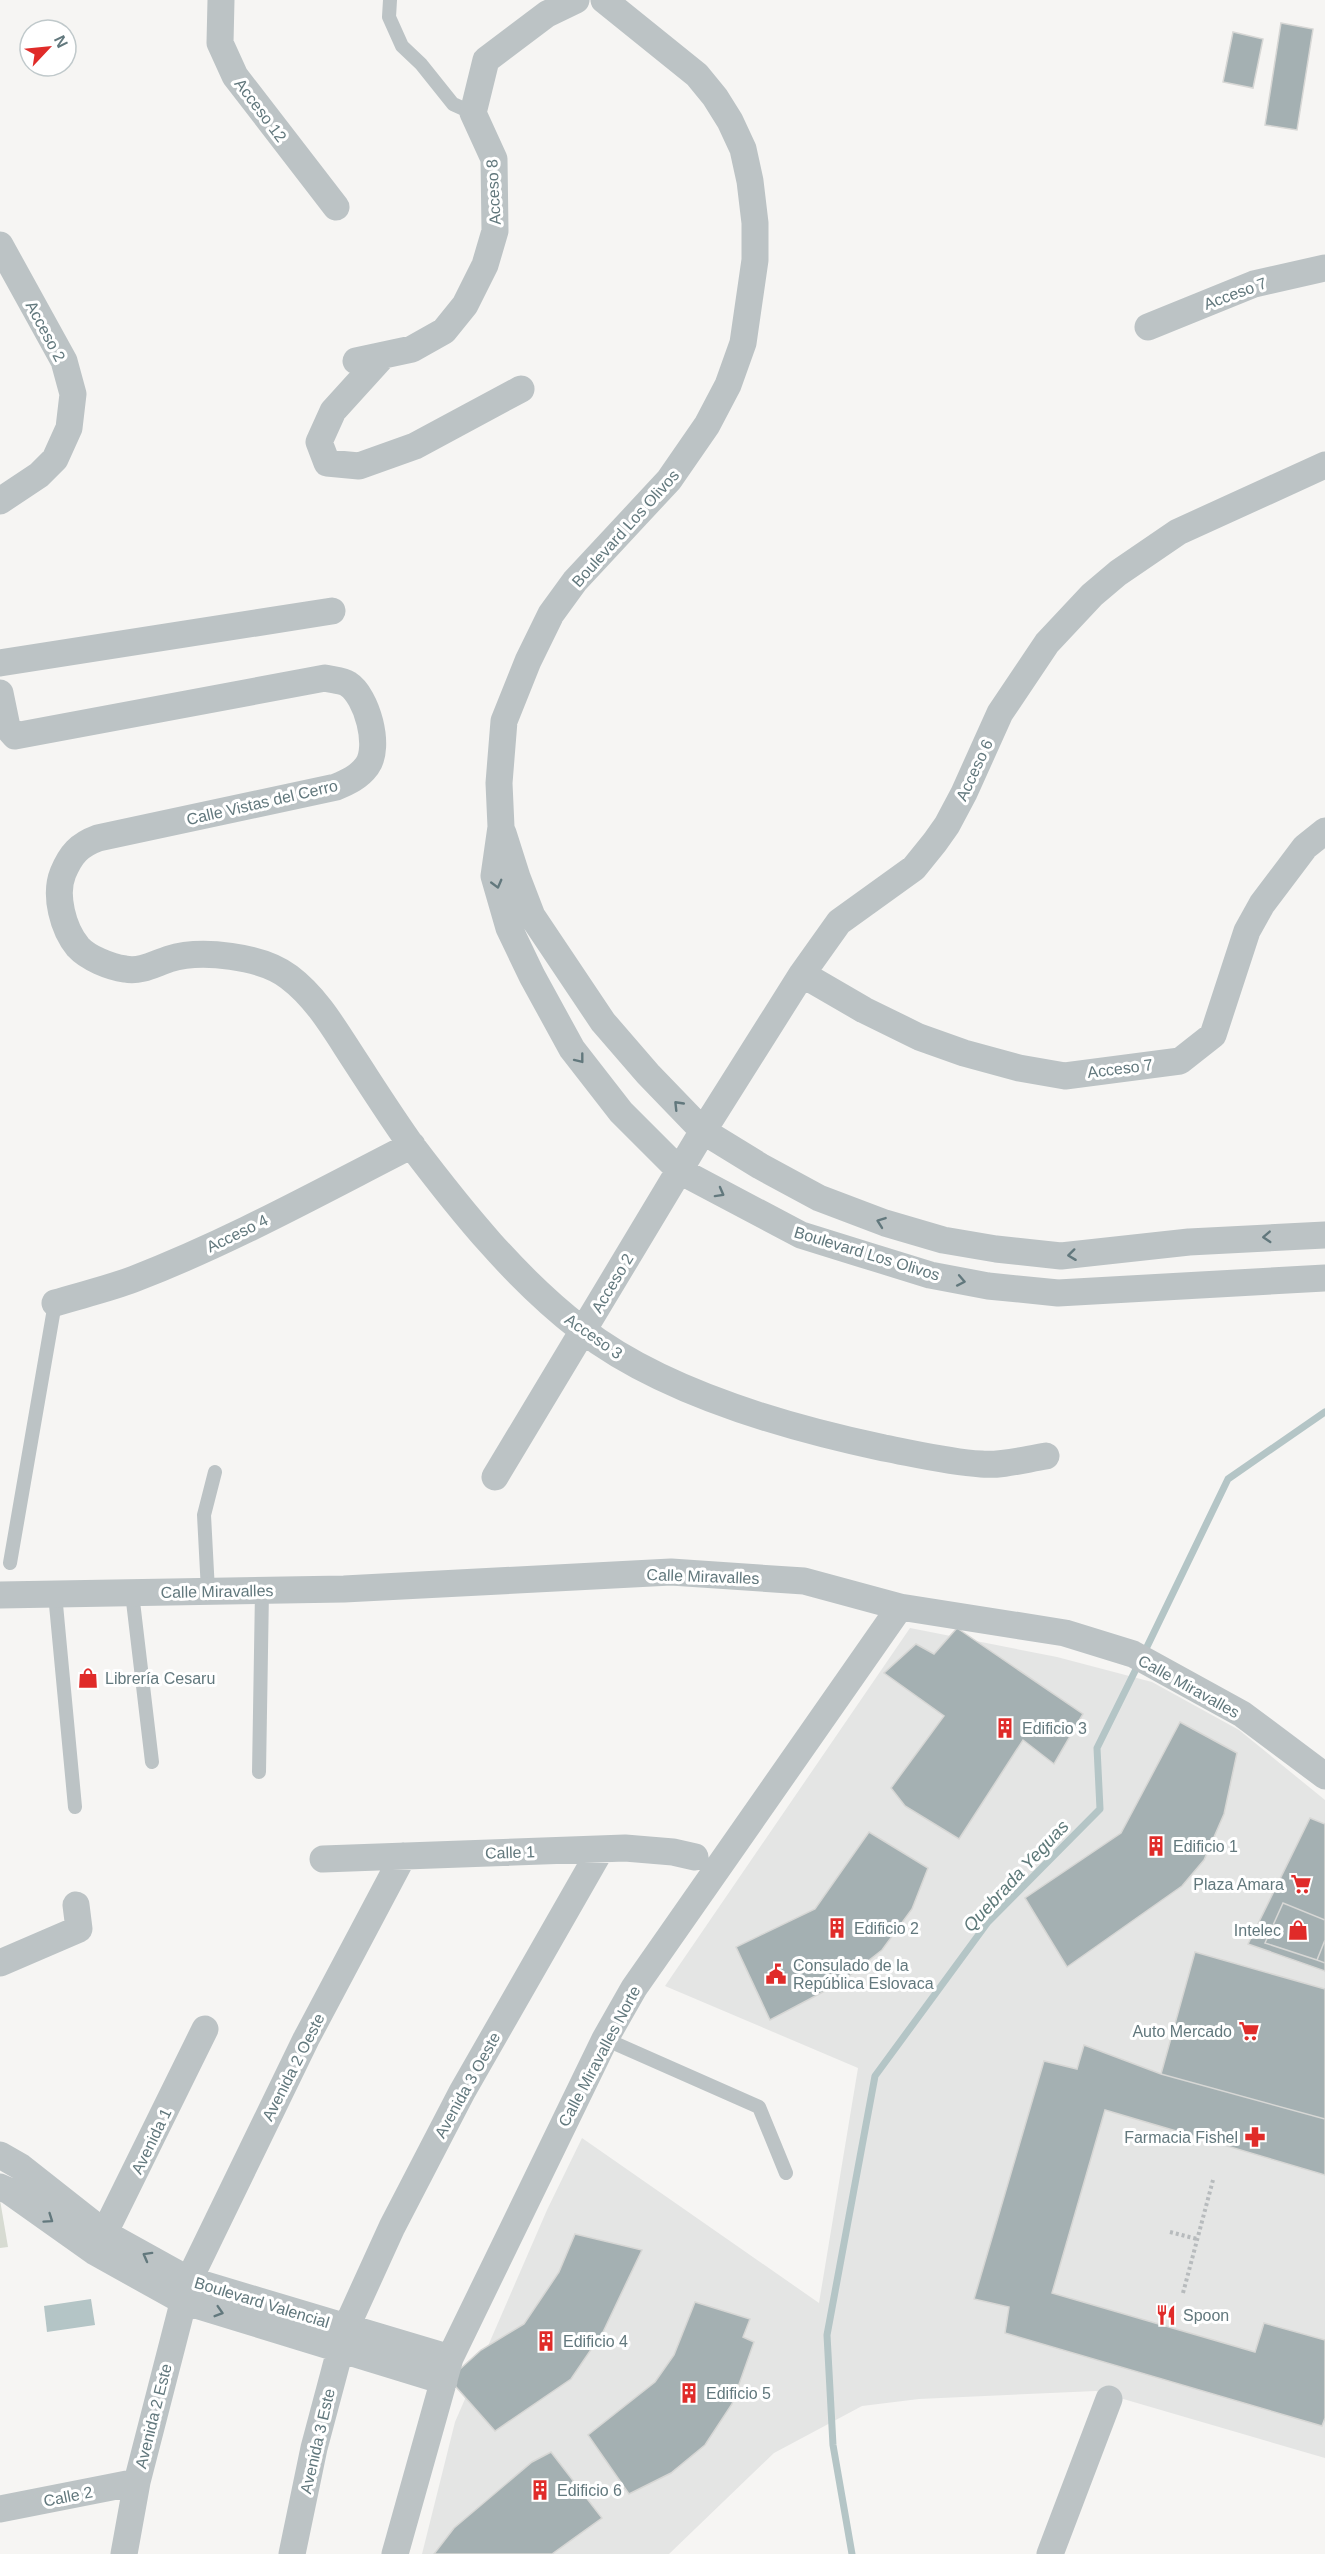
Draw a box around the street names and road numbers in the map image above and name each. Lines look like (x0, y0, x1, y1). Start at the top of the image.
street label: Acceso 12 (231, 75, 290, 145)
street label: Acceso 8 (483, 159, 504, 225)
street label: Acceso 7 (1201, 274, 1269, 313)
street label: Acceso 2 (23, 298, 69, 364)
street label: Boulevard Los Olivos (568, 466, 682, 590)
street label: Acceso 6 (953, 737, 996, 804)
street label: Calle Vistas del Cerro (185, 777, 339, 828)
street label: Acceso 7 (1086, 1056, 1154, 1081)
street label: Acceso 4 (204, 1211, 271, 1256)
street label: Boulevard Los Olivos (792, 1223, 942, 1284)
street label: Acceso 2 (588, 1251, 637, 1316)
street label: Acceso 3 (562, 1311, 626, 1362)
street label: Calle Miravalles (646, 1566, 760, 1587)
street label: Calle Miravalles (160, 1582, 274, 1601)
street label: Calle Miravalles (1135, 1652, 1242, 1721)
street label: Calle 1 (485, 1843, 535, 1862)
street label: Calle Miravalles Norte (555, 1983, 644, 2129)
street label: Avenida 2 Oeste (259, 2011, 328, 2124)
street label: Avenida 3 Oeste (431, 2029, 504, 2141)
street label: Avenida 1 (128, 2106, 175, 2177)
street label: Boulevard Valencial (192, 2274, 331, 2331)
street label: Avenida 2 Este (132, 2362, 175, 2470)
street label: Avenida 3 Este (297, 2387, 338, 2495)
street label: Calle 2 (42, 2483, 94, 2510)

